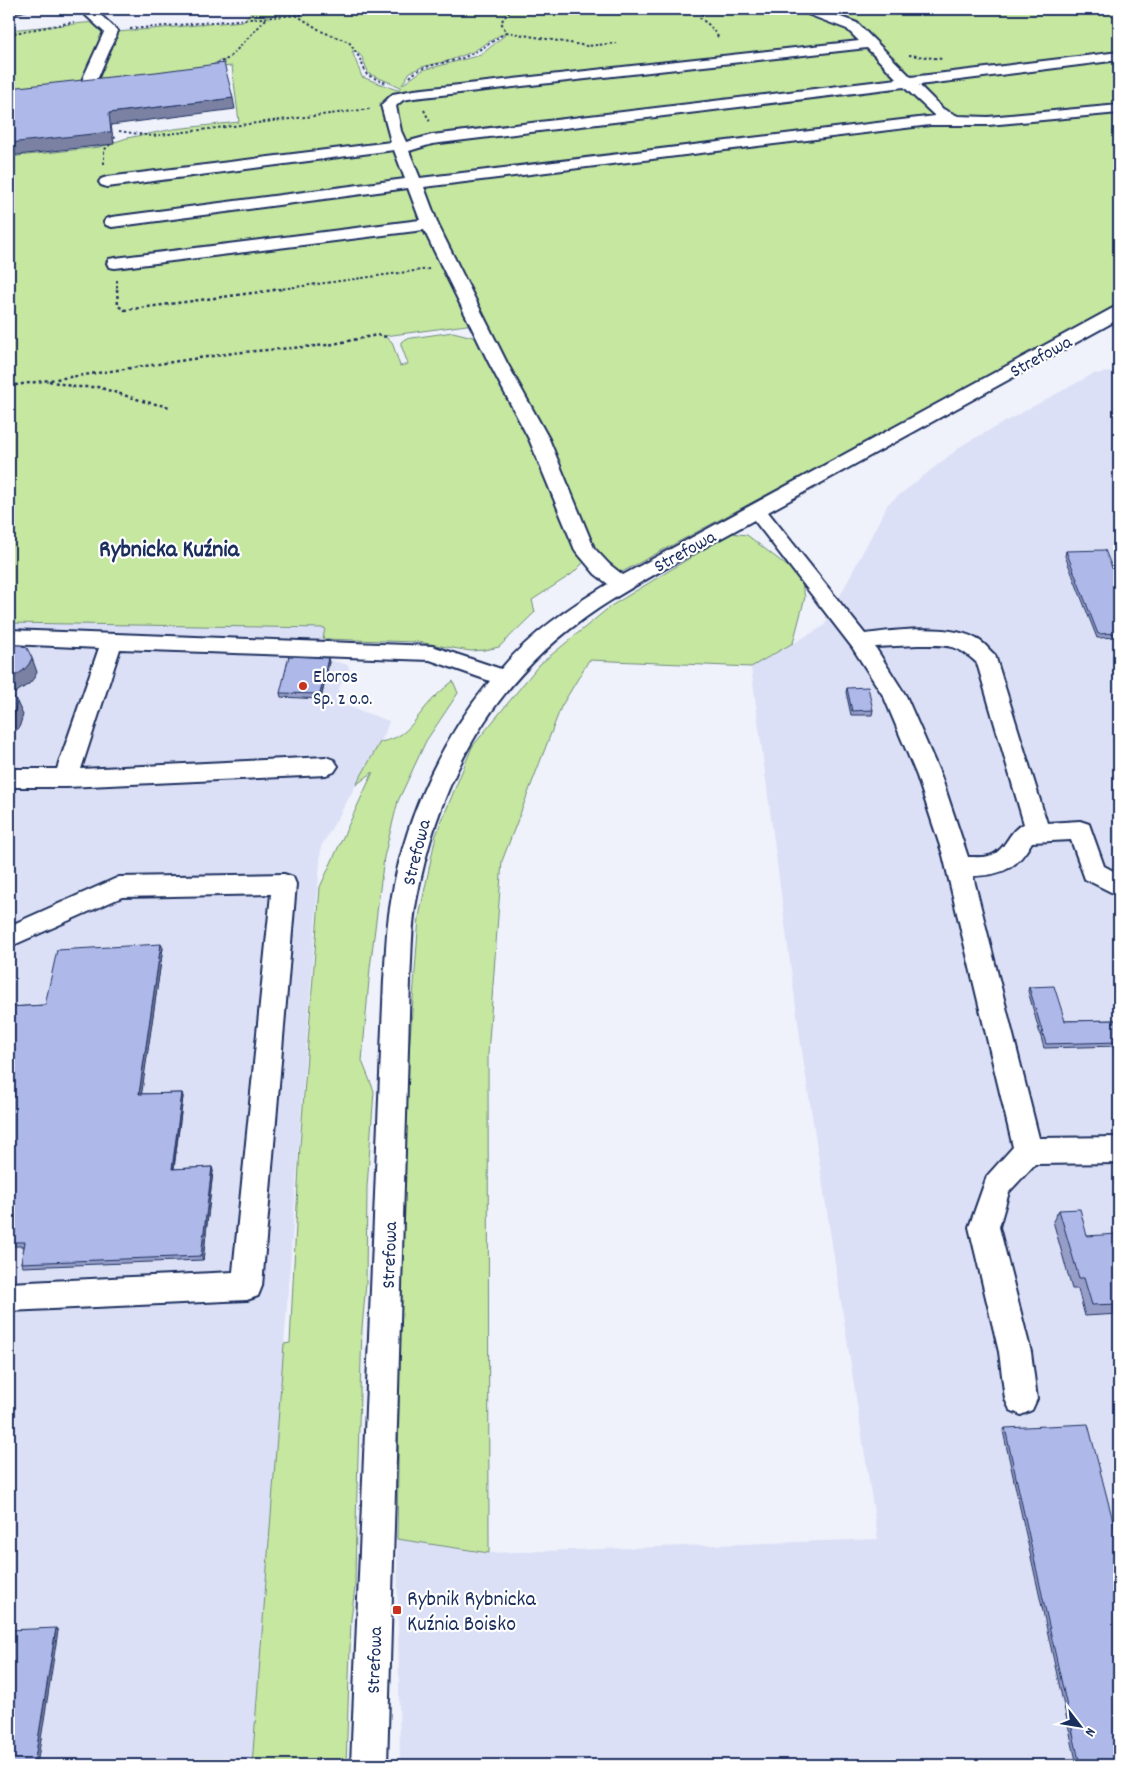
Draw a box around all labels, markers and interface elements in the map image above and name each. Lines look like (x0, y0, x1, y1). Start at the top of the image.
street label: Strefowa (1006, 329, 1079, 386)
street label: Strefowa (650, 524, 723, 581)
district label: Rybnicka Kuźnia (99, 534, 240, 568)
place label: Eloros Sp. z o.o. (313, 665, 372, 714)
marker: Eloros Sp. z o.o. (297, 680, 309, 692)
street label: Strefowa (397, 816, 440, 889)
street label: Strefowa (377, 1220, 406, 1289)
place label: Rybnik Rybnicka Kuźnia Boisko (407, 1585, 537, 1641)
marker: Rybnik Rybnicka Kuźnia Boisko (391, 1604, 403, 1616)
street label: Strefowa (362, 1625, 391, 1694)
north arrow (1056, 1702, 1106, 1752)
text: N (1079, 1724, 1100, 1740)

